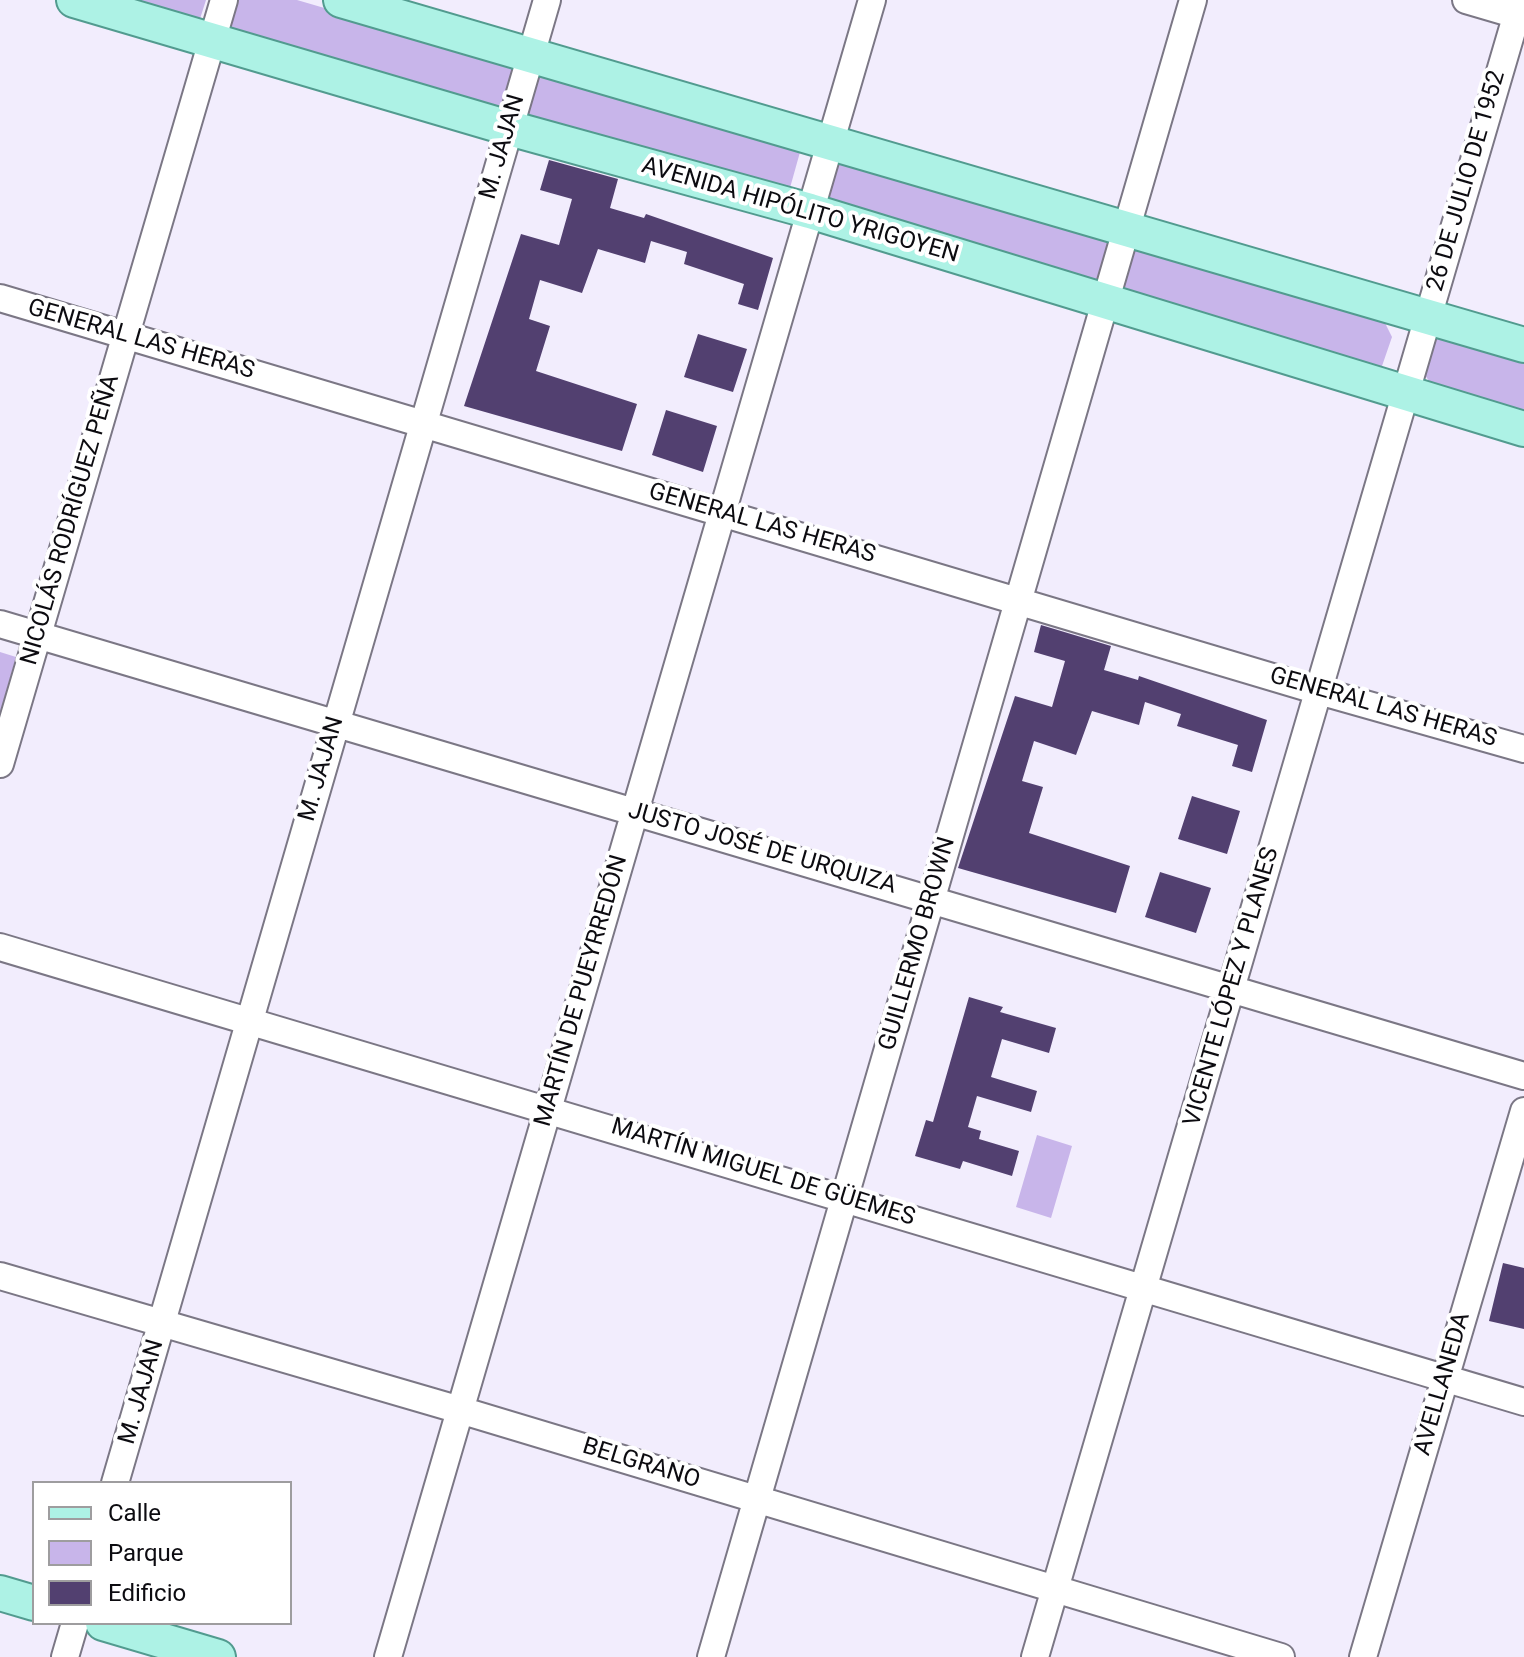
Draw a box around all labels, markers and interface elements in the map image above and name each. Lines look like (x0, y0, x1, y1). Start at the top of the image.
street label: 26 DE JULIO DE 1952 (1422, 67, 1512, 295)
street label: M. JAJAN (474, 91, 532, 203)
street label: AVENIDA HIPÓLITO YRIGOYEN (638, 152, 962, 270)
street label: GENERAL LAS HERAS (24, 294, 258, 386)
street label: NICOLÁS RODRÍGUEZ PEÑA (16, 371, 126, 669)
street label: GENERAL LAS HERAS (645, 478, 879, 570)
street label: GENERAL LAS HERAS (1266, 662, 1500, 754)
street label: M. JAJAN (293, 713, 351, 825)
street label: JUSTO JOSÉ DE URQUIZA (625, 797, 899, 901)
street label: GUILLERMO BROWN (874, 834, 962, 1054)
street label: VICENTE LÓPEZ Y PLANES (1178, 844, 1286, 1130)
street label: MARTÍN DE PUEYRREDÓN (529, 852, 635, 1130)
street label: MARTÍN MIGUEL DE GÜEMES (608, 1113, 918, 1233)
street label: AVELLANEDA (1409, 1309, 1477, 1459)
street label: M. JAJAN (113, 1336, 171, 1448)
street label: BELGRANO (579, 1433, 703, 1495)
legend (32, 1481, 292, 1625)
text: Calle (108, 1499, 161, 1527)
text: Parque (108, 1539, 184, 1567)
text: Edificio (108, 1579, 186, 1607)

